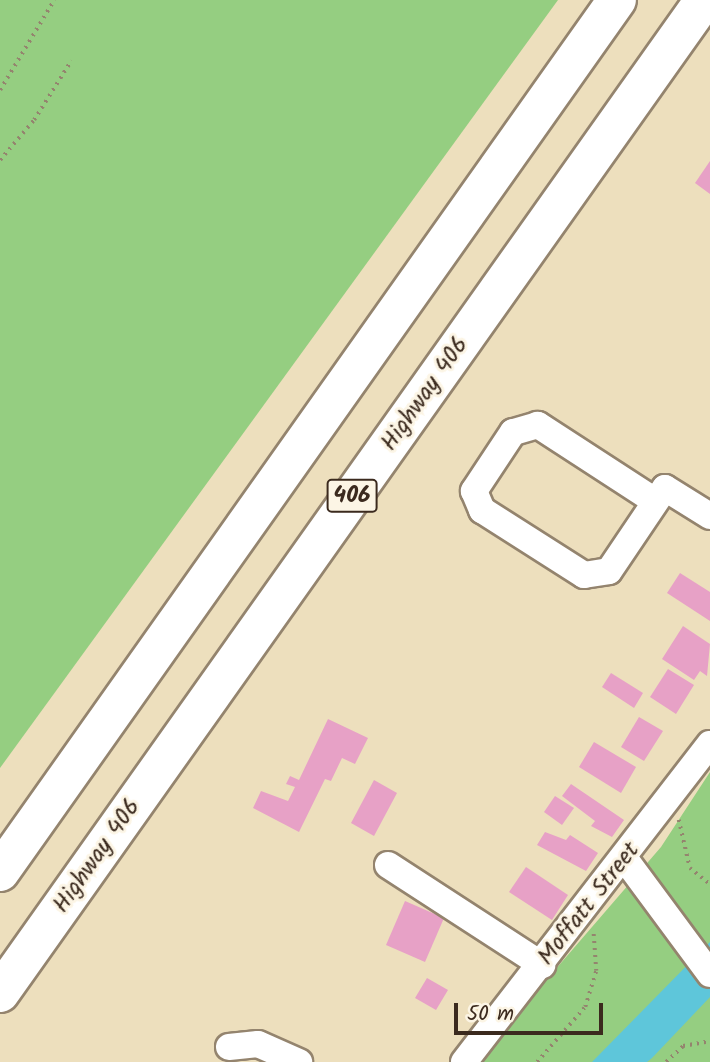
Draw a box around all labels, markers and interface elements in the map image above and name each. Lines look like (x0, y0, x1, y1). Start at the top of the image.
street label: Highway 406 (375, 331, 475, 457)
road number: 406 (326, 476, 378, 516)
street label: Highway 406 (47, 793, 147, 919)
street label: Moffatt Street (532, 837, 646, 971)
scale bar (458, 988, 607, 1032)
text: 50 m (467, 998, 514, 1031)

